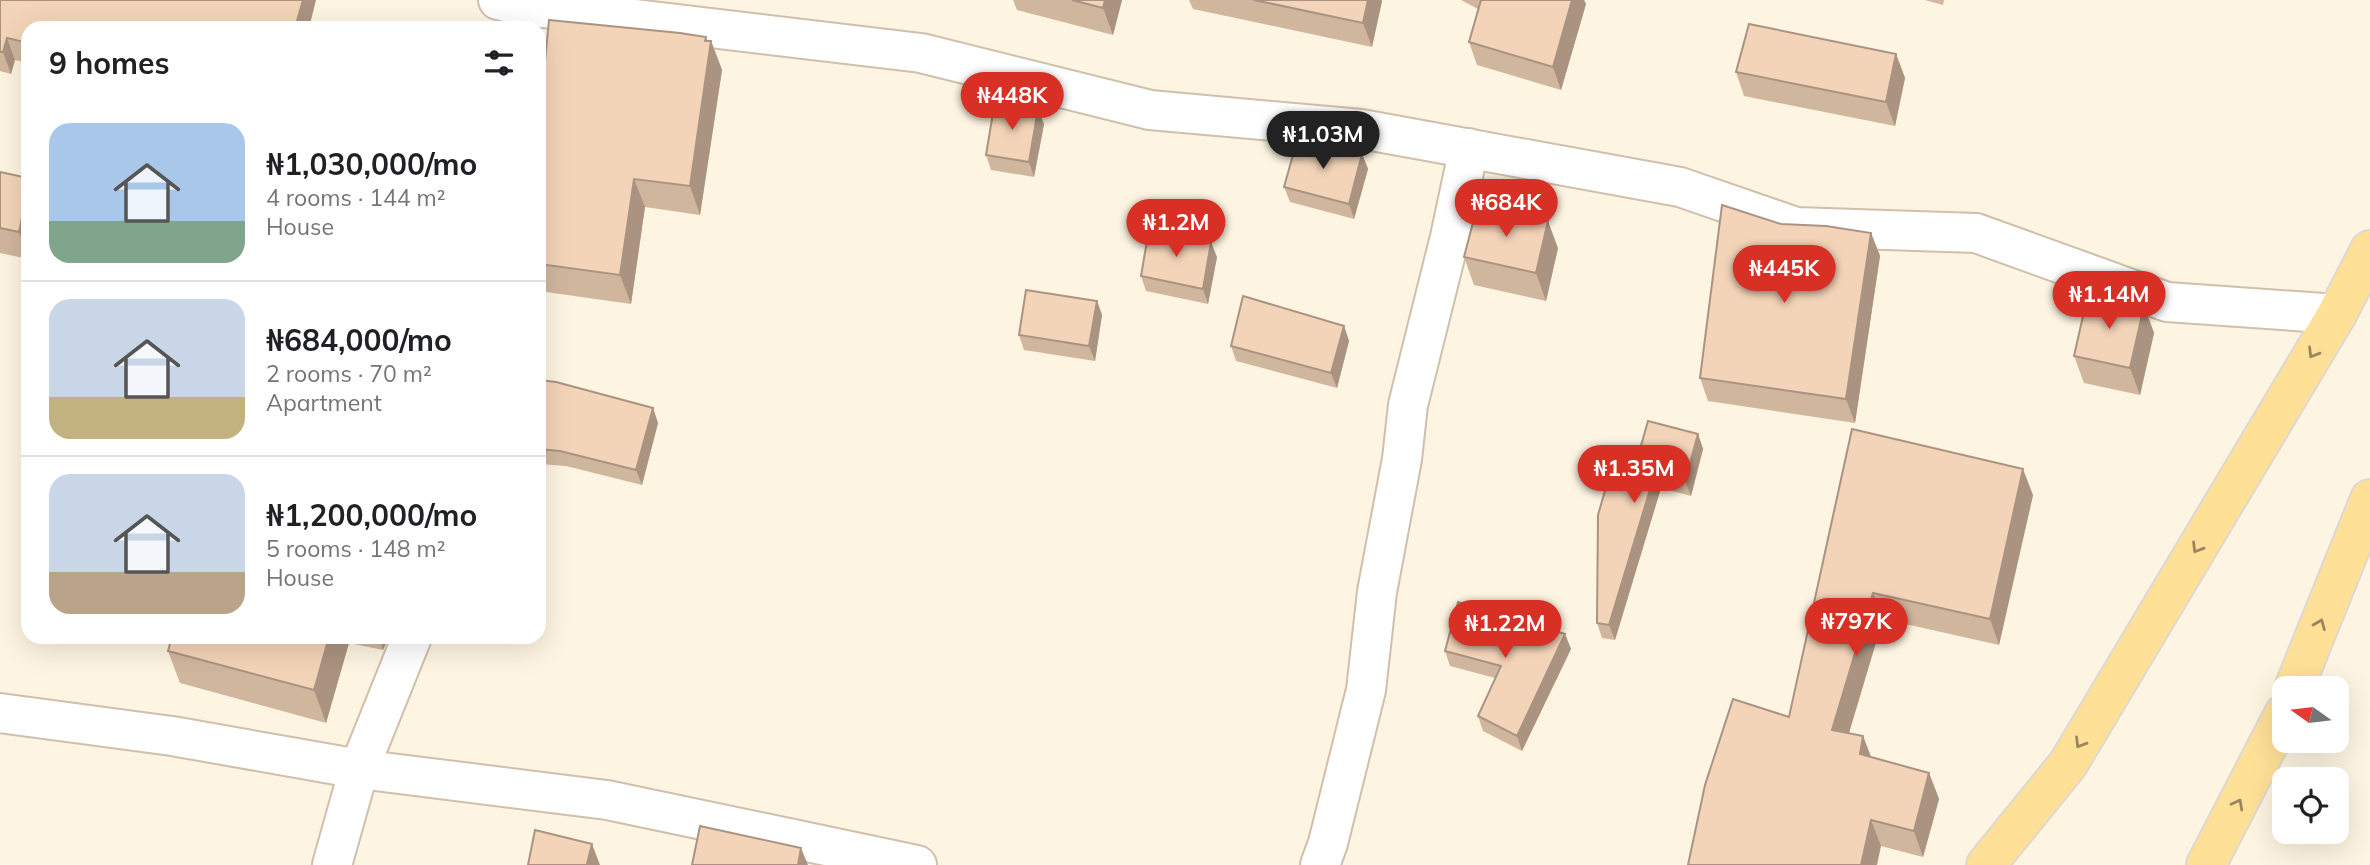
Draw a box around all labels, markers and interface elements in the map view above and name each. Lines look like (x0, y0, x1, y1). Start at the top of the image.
text: 9 homes (49, 44, 170, 82)
icon: filters (480, 44, 518, 82)
pin: ₦448K (963, 72, 1061, 132)
text: ₦448K (977, 80, 1047, 109)
pin: ₦1.03M (1266, 111, 1380, 171)
text: ₦1.03M (1283, 119, 1363, 148)
text: ₦1,030,000/mo (266, 145, 477, 183)
icon: home (105, 151, 189, 235)
pin: ₦684K (1457, 180, 1555, 239)
text: 4 rooms · 144 m² (266, 183, 446, 212)
text: ₦684K (1471, 187, 1541, 216)
pin: ₦1.2M (1127, 200, 1225, 259)
text: ₦1.2M (1142, 207, 1210, 236)
text: House (266, 212, 334, 241)
pin: ₦445K (1735, 246, 1833, 305)
text: ₦445K (1749, 253, 1819, 282)
pin: ₦1.14M (2052, 272, 2166, 331)
text: ₦1.14M (2069, 279, 2149, 308)
text: ₦684,000/mo (266, 321, 452, 359)
icon: home (105, 327, 189, 411)
one-way arrow (2309, 345, 2322, 358)
text: 2 rooms · 70 m² (266, 359, 432, 388)
text: Apartment (266, 388, 382, 417)
pin: ₦1.35M (1577, 446, 1691, 505)
text: ₦1.35M (1594, 453, 1674, 482)
text: ₦1,200,000/mo (266, 496, 477, 534)
icon: home (105, 502, 189, 586)
text: 5 rooms · 148 m² (266, 534, 446, 563)
one-way arrow (2192, 541, 2205, 554)
text: House (266, 563, 334, 592)
pin: ₦797K (1807, 598, 1905, 658)
pin: ₦1.22M (1448, 600, 1562, 660)
text: ₦797K (1821, 606, 1891, 635)
text: ₦1.22M (1465, 608, 1545, 637)
one-way arrow (2311, 619, 2325, 631)
north arrow (2272, 676, 2348, 752)
map controls (2272, 676, 2349, 844)
one-way arrow (2075, 736, 2088, 749)
button: locate (2272, 767, 2349, 844)
one-way arrow (2229, 799, 2243, 812)

